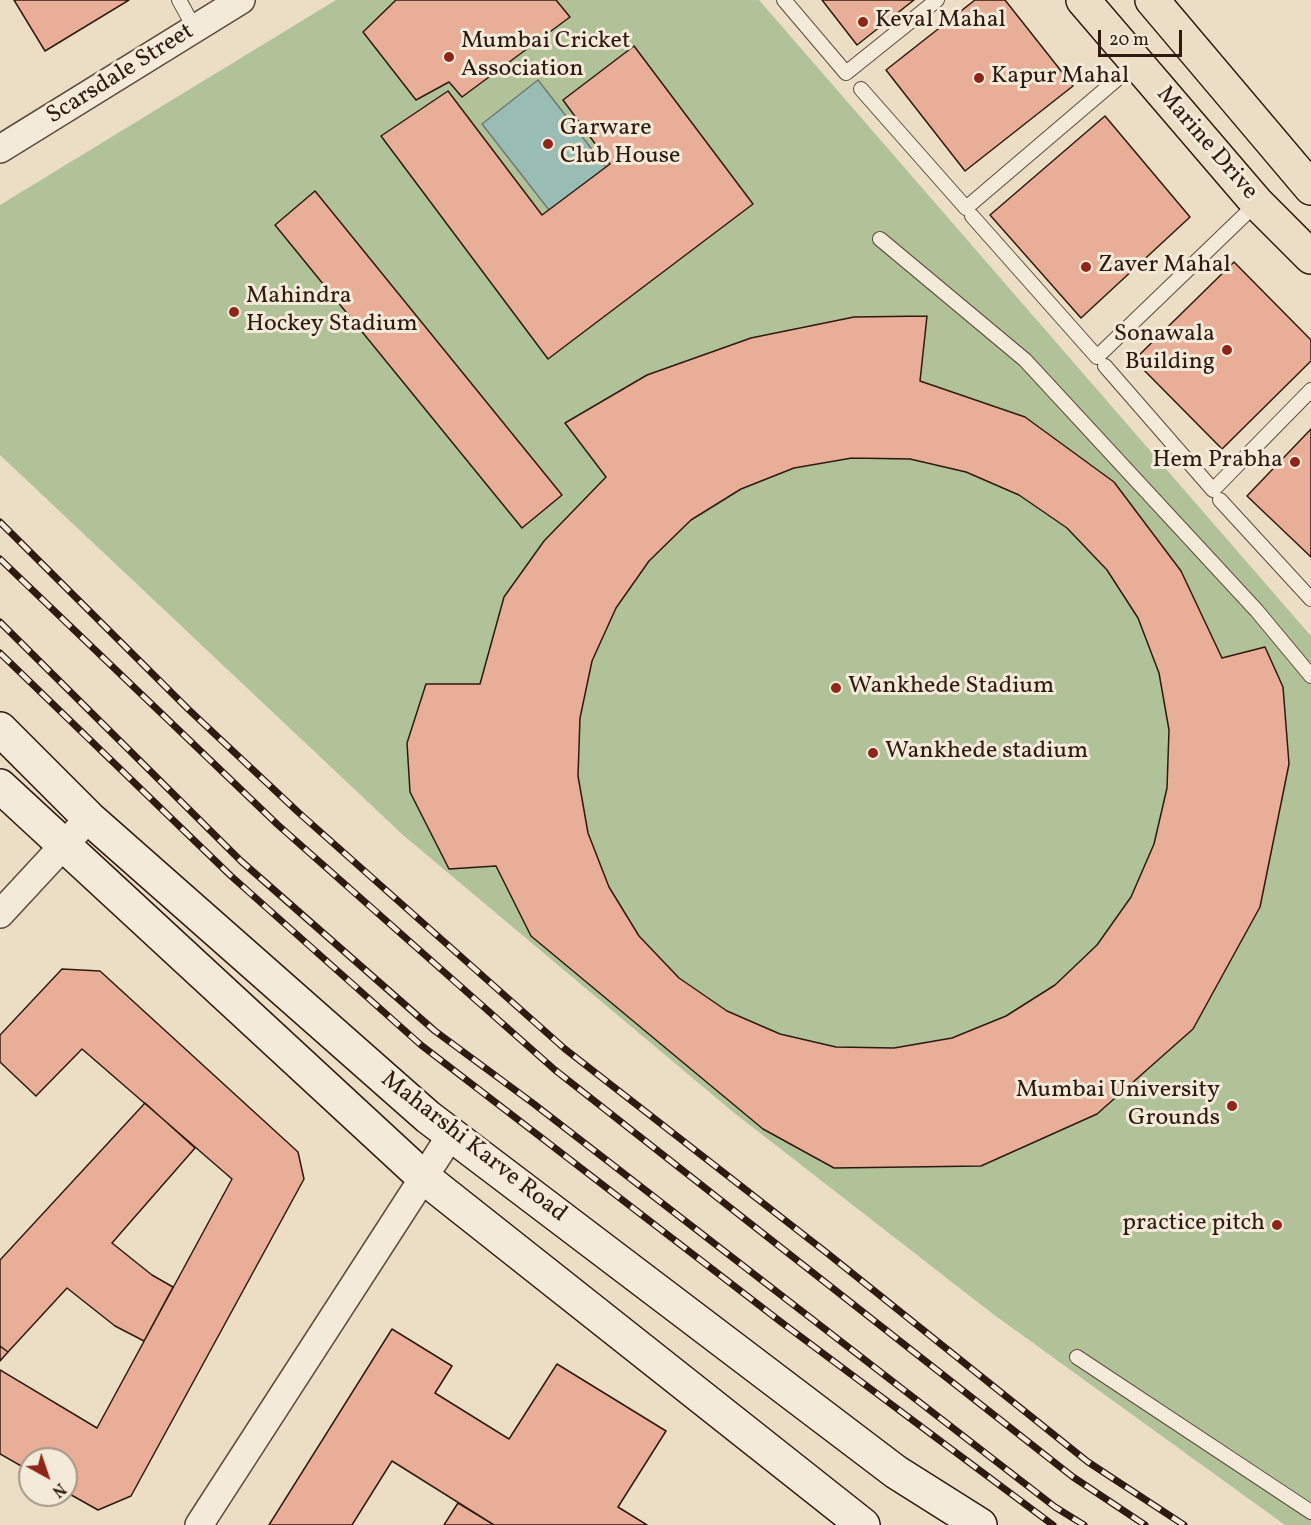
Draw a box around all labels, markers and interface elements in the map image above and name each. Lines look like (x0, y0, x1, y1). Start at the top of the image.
place label: Keval Mahal (875, 8, 1006, 36)
marker: Keval Mahal (856, 15, 870, 29)
street label: Scarsdale Street (42, 18, 200, 132)
scale bar (1101, 18, 1185, 56)
text: 20 m (1109, 28, 1149, 53)
place label: Mumbai Cricket Association (461, 29, 630, 85)
marker: Mumbai Cricket Association (442, 50, 456, 64)
place label: Kapur Mahal (991, 64, 1129, 92)
marker: Kapur Mahal (972, 71, 986, 85)
street label: Marine Drive (1149, 81, 1263, 207)
place label: Garware Club House (560, 116, 680, 172)
marker: Garware Club House (541, 137, 555, 151)
place label: Zaver Mahal (1098, 253, 1231, 281)
marker: Zaver Mahal (1079, 260, 1093, 274)
place label: Mahindra Hockey Stadium (246, 284, 418, 340)
marker: Mahindra Hockey Stadium (227, 305, 241, 319)
place label: Sonawala Building (1114, 322, 1215, 378)
marker: Sonawala Building (1220, 343, 1234, 357)
place label: Hem Prabha (1152, 448, 1283, 476)
marker: Hem Prabha (1288, 455, 1302, 469)
place label: Wankhede Stadium (848, 674, 1054, 702)
marker: Wankhede Stadium (829, 681, 843, 695)
place label: Wankhede stadium (885, 739, 1088, 767)
marker: Wankhede stadium (866, 746, 880, 760)
street label: Maharshi Karve Road (374, 1066, 572, 1230)
place label: Mumbai University Grounds (1016, 1078, 1220, 1134)
marker: Mumbai University Grounds (1225, 1099, 1239, 1113)
place label: practice pitch (1122, 1211, 1265, 1239)
marker: practice pitch (1270, 1218, 1284, 1232)
north arrow (18, 1447, 78, 1507)
text: N (47, 1477, 70, 1501)

